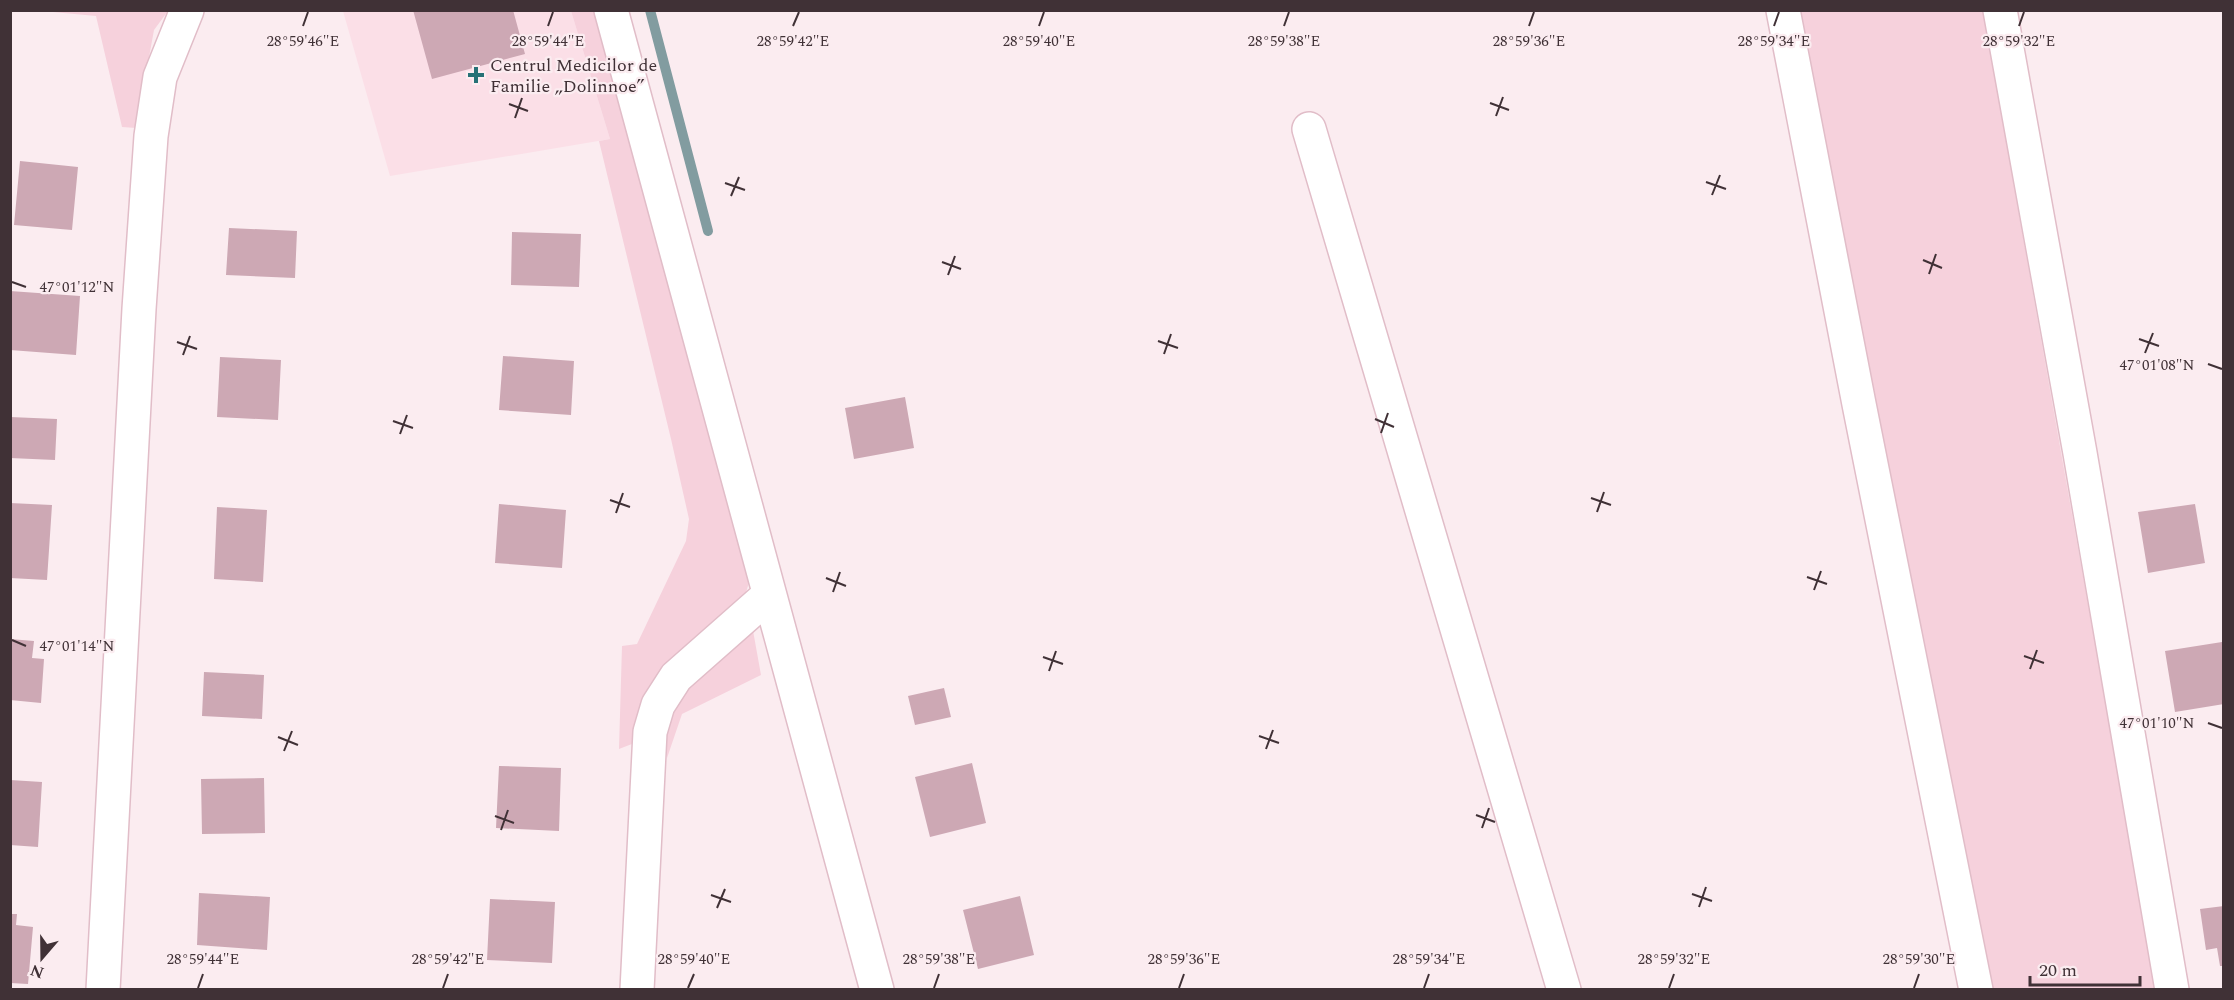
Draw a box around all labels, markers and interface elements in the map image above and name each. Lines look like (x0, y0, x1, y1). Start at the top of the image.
text: 28°59'46"E (267, 30, 339, 53)
text: 28°59'44"E (512, 30, 584, 53)
text: 28°59'42"E (757, 30, 829, 53)
text: 28°59'40"E (1003, 30, 1075, 53)
text: 28°59'38"E (1248, 30, 1320, 53)
text: 28°59'36"E (1493, 30, 1565, 53)
text: 28°59'34"E (1738, 30, 1810, 53)
text: 28°59'32"E (1983, 30, 2055, 53)
place label: Centrul Medicilor de Familie „Dolinnoe” (490, 52, 657, 100)
marker: Centrul Medicilor de Familie „Dolinnoe” (467, 66, 485, 84)
text: 47°01'12"N (40, 276, 115, 299)
text: 47°01'08"N (2120, 354, 2195, 377)
text: 47°01'14"N (40, 635, 115, 658)
text: 47°01'10"N (2120, 712, 2195, 735)
north arrow (12, 928, 72, 988)
text: 28°59'44"E (167, 948, 239, 971)
text: 28°59'42"E (412, 948, 484, 971)
text: 28°59'40"E (658, 948, 730, 971)
text: 28°59'38"E (903, 948, 975, 971)
text: 28°59'36"E (1148, 948, 1220, 971)
text: 28°59'34"E (1393, 948, 1465, 971)
text: 28°59'32"E (1638, 948, 1710, 971)
text: 28°59'30"E (1883, 948, 1955, 971)
scale bar (2030, 949, 2140, 987)
text: 20 m (2039, 957, 2077, 984)
text: N (27, 958, 47, 985)

